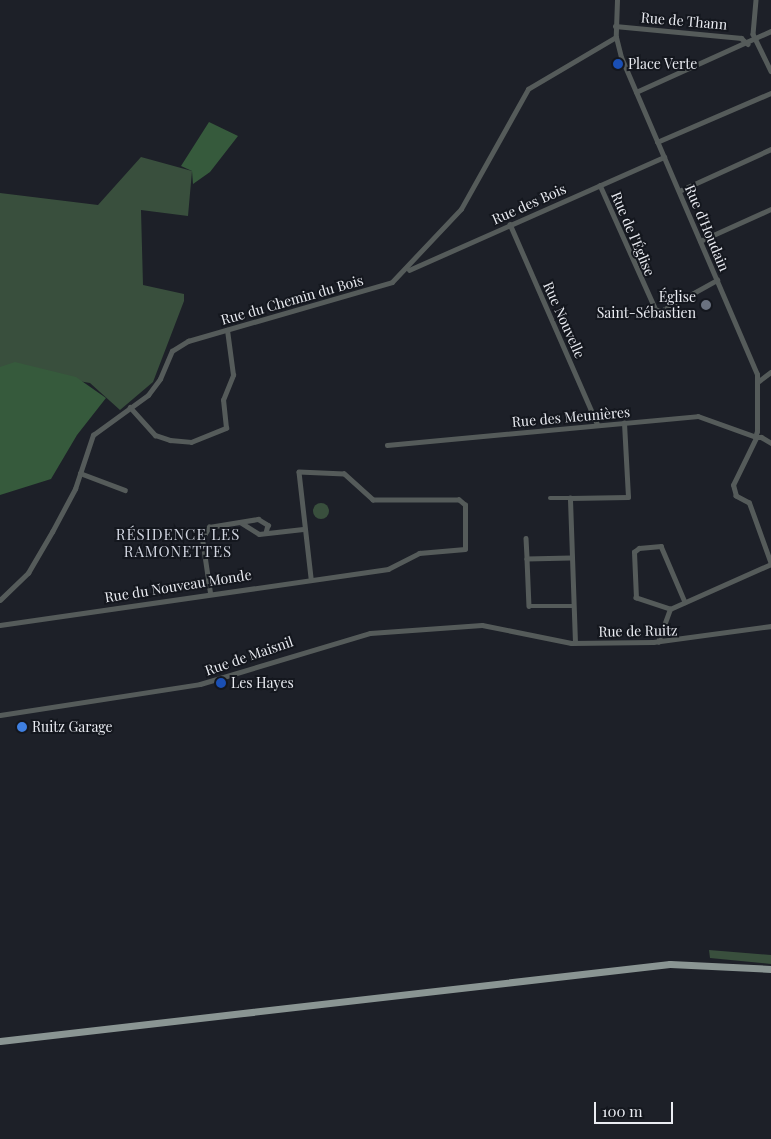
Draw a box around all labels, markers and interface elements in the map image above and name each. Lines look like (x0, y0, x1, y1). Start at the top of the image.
street label: Rue de Thann (640, 9, 728, 33)
place label: Place Verte (628, 56, 698, 72)
marker: Place Verte (612, 58, 624, 70)
street label: Rue des Bois (489, 180, 569, 228)
street label: Rue d'Houdain (681, 182, 733, 274)
street label: Rue de l'Église (608, 189, 658, 279)
street label: Rue du Chemin du Bois (219, 272, 365, 328)
street label: Rue Nouvelle (540, 279, 588, 361)
place label: Église Saint-Sébastien (597, 289, 696, 322)
marker: Église Saint-Sébastien (700, 299, 712, 311)
street label: Rue des Meunières (511, 403, 631, 431)
district label: RÉSIDENCE LES RAMONETTES (114, 525, 242, 560)
street label: Rue du Nouveau Monde (103, 566, 253, 606)
street label: Rue de Ruitz (598, 622, 678, 640)
street label: Rue de Maisnil (203, 633, 295, 679)
place label: Les Hayes (231, 675, 294, 691)
marker: Les Hayes (215, 677, 227, 689)
place label: Ruitz Garage (32, 719, 113, 735)
marker: Ruitz Garage (16, 721, 28, 733)
scale bar (596, 1092, 675, 1124)
text: 100 m (602, 1101, 643, 1121)

